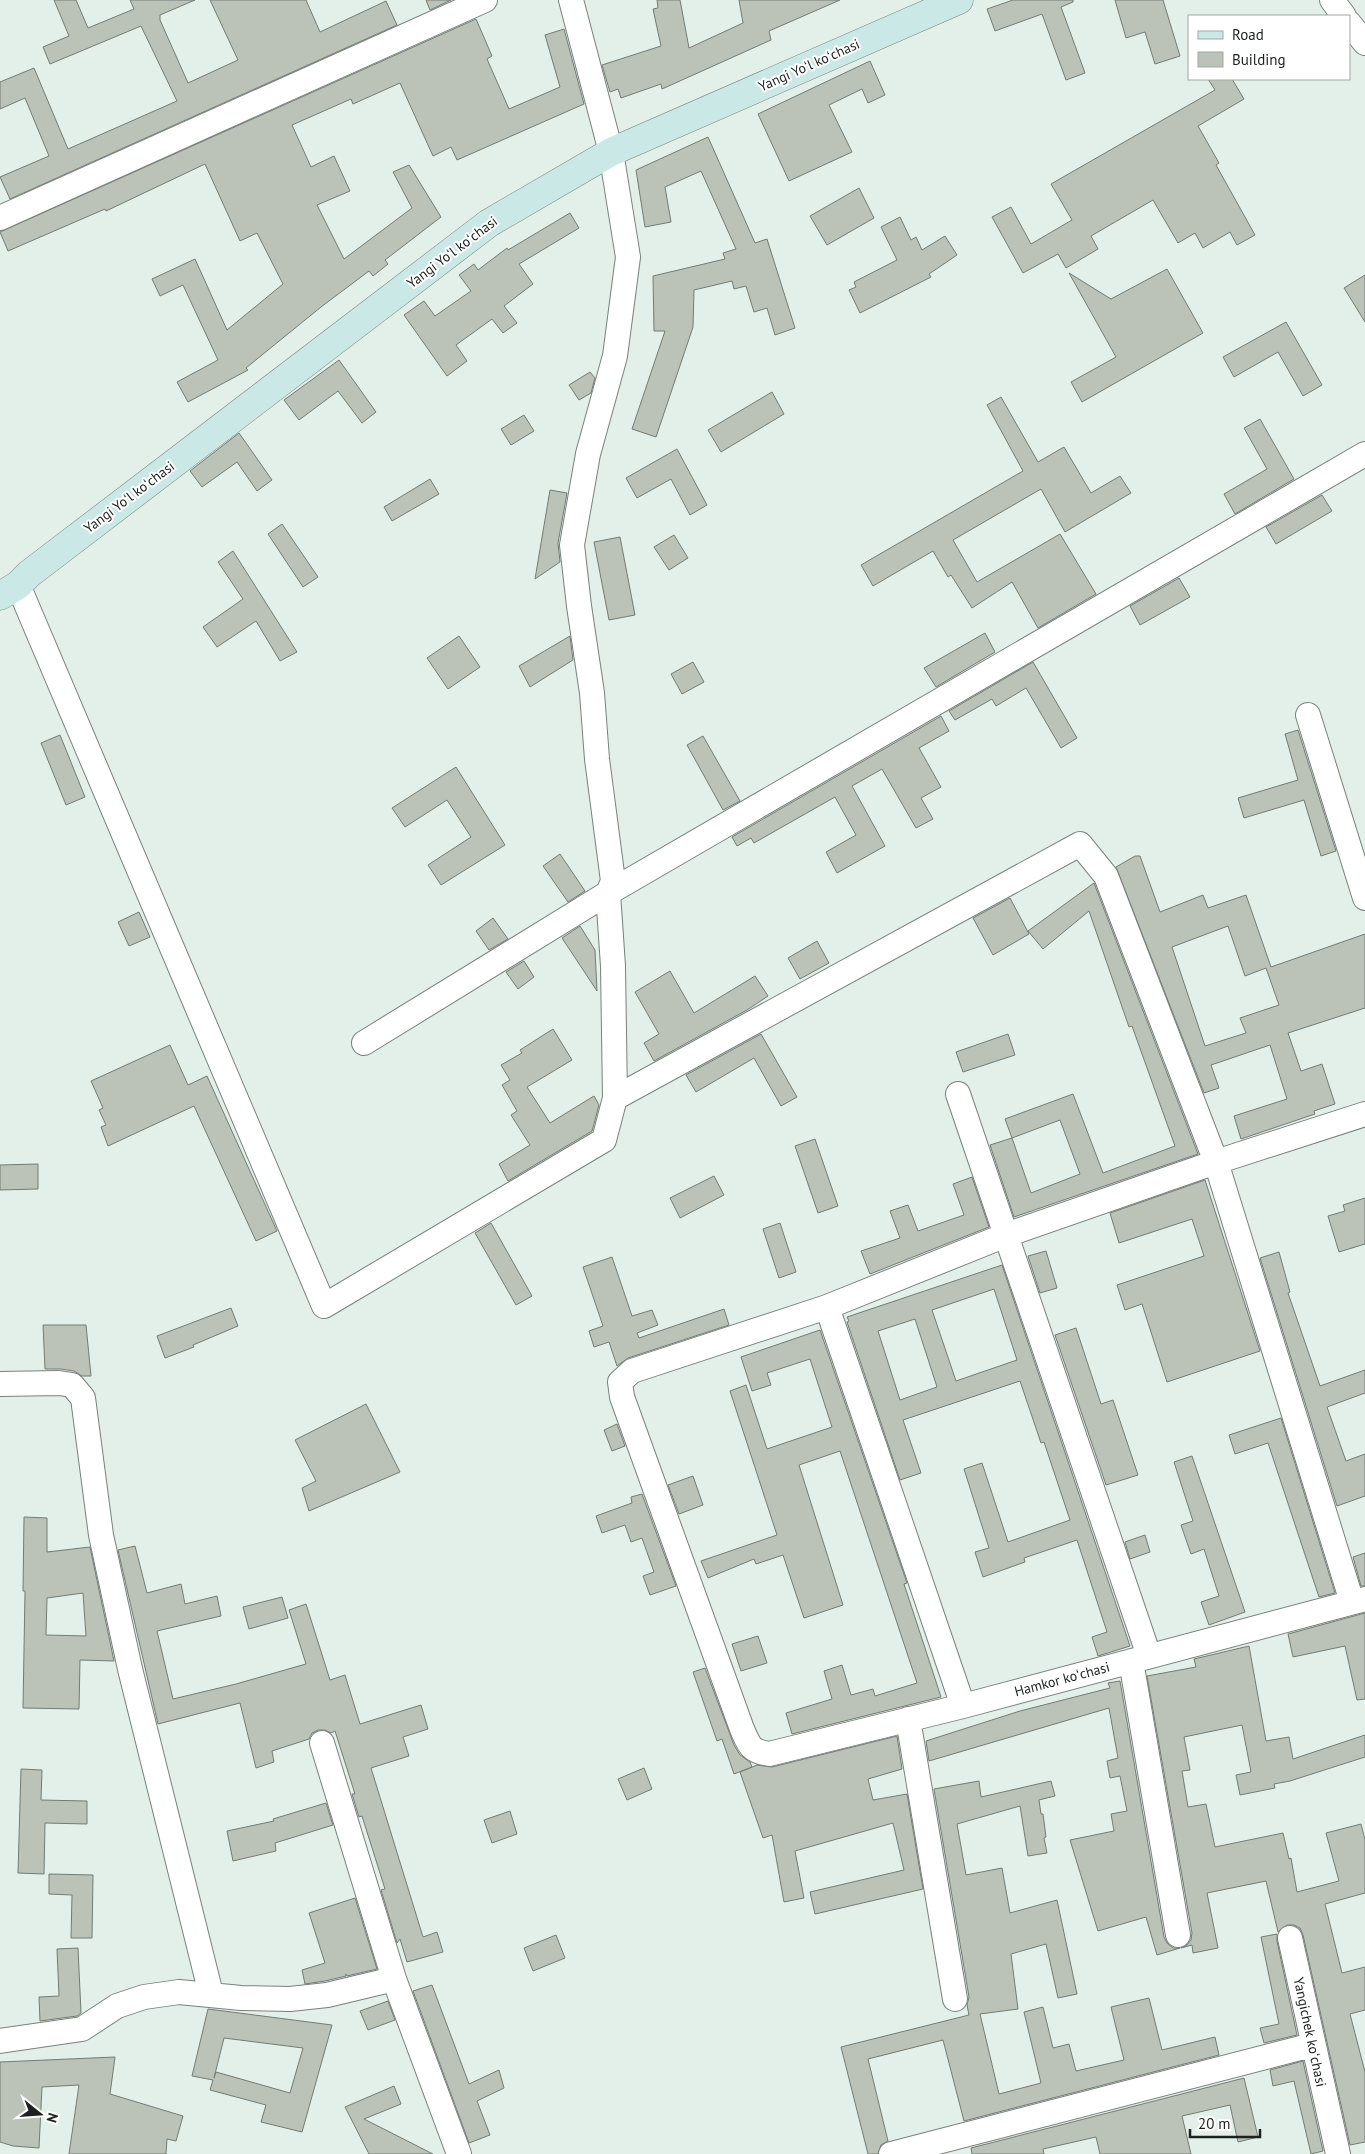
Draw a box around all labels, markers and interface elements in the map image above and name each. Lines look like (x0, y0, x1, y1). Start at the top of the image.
legend (1188, 15, 1350, 80)
text: Road (1232, 25, 1264, 44)
street label: Yangi Yoʻl koʻchasi (756, 35, 862, 95)
text: Building (1232, 50, 1286, 69)
street label: Yangi Yoʻl koʻchasi (403, 212, 501, 292)
street label: Yangi Yoʻl koʻchasi (80, 457, 178, 537)
street label: Hamkor koʻchasi (1012, 1658, 1112, 1700)
street label: Yangichek koʻchasi (1290, 1976, 1330, 2088)
north arrow (15, 2089, 65, 2139)
scale bar (1190, 2106, 1260, 2138)
text: N (42, 2111, 62, 2125)
text: 20 m (1198, 2114, 1231, 2133)

